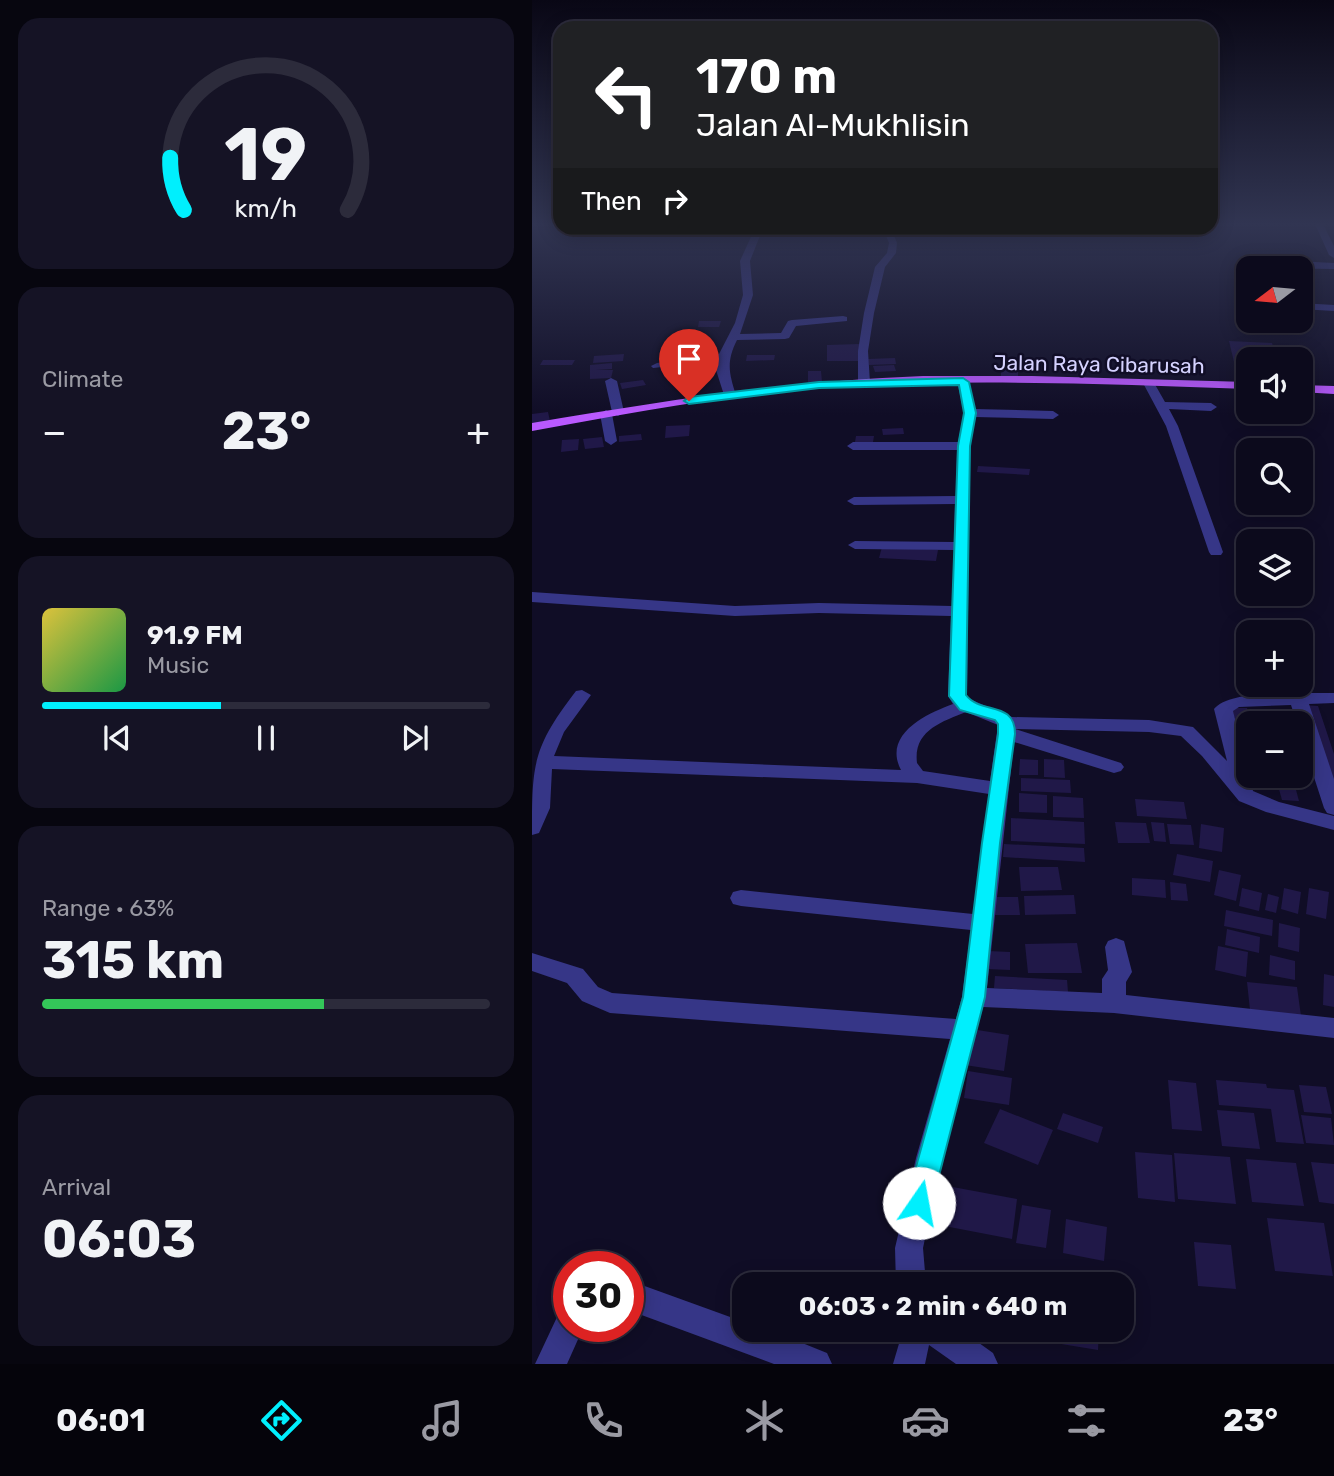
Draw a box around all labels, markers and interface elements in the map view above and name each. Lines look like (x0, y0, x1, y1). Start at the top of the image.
text: 170 m (696, 47, 837, 105)
icon: left (581, 49, 672, 140)
text: Jalan Al-Mukhlisin (696, 106, 970, 144)
text: 19 (225, 112, 307, 198)
icon: right (656, 182, 694, 220)
text: Then (581, 186, 642, 217)
text: km/h (235, 193, 297, 222)
north arrow (1236, 256, 1312, 332)
map controls (1236, 256, 1313, 788)
pin (659, 329, 719, 401)
icon: arrive (670, 340, 708, 378)
button: sound (1236, 347, 1313, 424)
street label: Jalan Raya Cibarusah (993, 350, 1205, 378)
text: Climate (42, 365, 123, 393)
text: 23° (222, 400, 311, 462)
text: − (42, 409, 67, 455)
text: + (466, 409, 490, 455)
button: search (1236, 438, 1313, 515)
button: layers (1236, 529, 1313, 606)
text: 91.9 FM (147, 620, 243, 651)
button: + (1236, 620, 1313, 697)
text: Music (147, 651, 209, 679)
button: − (1236, 711, 1313, 788)
icon: previous (98, 719, 136, 757)
icon: pause (247, 719, 285, 757)
icon: next (396, 719, 434, 757)
text: Range · 63% (42, 894, 174, 922)
text: 315 km (42, 929, 224, 991)
position arrow (882, 1166, 956, 1240)
text: Arrival (42, 1173, 111, 1201)
text: 06:03 (42, 1208, 196, 1270)
speed limit sign: 30 (553, 1251, 644, 1342)
text: 06:03 · 2 min · 640 m (799, 1291, 1067, 1322)
icon: directions (257, 1396, 306, 1445)
icon: music (418, 1396, 467, 1445)
icon: phone (579, 1396, 628, 1445)
icon: climate (740, 1396, 789, 1445)
icon: car (901, 1396, 950, 1445)
icon: filters (1062, 1396, 1111, 1445)
text: 06:01 (56, 1401, 146, 1439)
text: 23° (1223, 1401, 1278, 1439)

